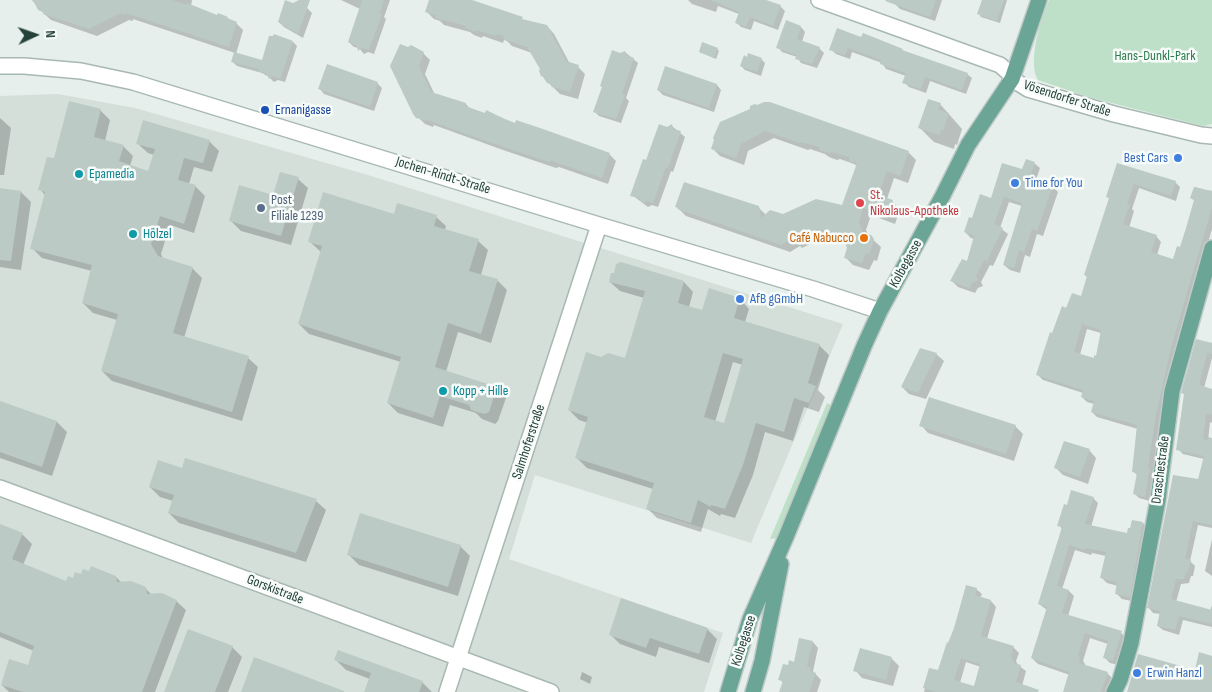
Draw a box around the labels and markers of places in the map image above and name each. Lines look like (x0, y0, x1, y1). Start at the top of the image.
place label: Ernanigasse (275, 102, 331, 118)
marker: Ernanigasse (259, 104, 271, 116)
place label: Best Cars (1124, 150, 1168, 166)
marker: Best Cars (1172, 152, 1184, 164)
place label: Epamedia (89, 166, 134, 182)
marker: Epamedia (73, 168, 85, 180)
place label: Time for You (1025, 175, 1083, 191)
marker: Time for You (1009, 177, 1021, 189)
place label: St. Nikolaus-Apotheke (870, 187, 959, 220)
place label: Post Filiale 1239 (271, 192, 323, 224)
marker: St. Nikolaus-Apotheke (854, 197, 866, 209)
marker: Post Filiale 1239 (255, 202, 267, 214)
place label: Hölzel (143, 226, 172, 242)
marker: Hölzel (127, 228, 139, 240)
place label: Café Nabucco (789, 230, 854, 246)
marker: Café Nabucco (858, 232, 870, 244)
place label: AfB gGmbH (750, 291, 803, 307)
marker: AfB gGmbH (734, 293, 746, 305)
place label: Kopp + Hille (453, 383, 508, 399)
marker: Kopp + Hille (437, 385, 449, 397)
place label: Erwin Hanzl (1147, 665, 1202, 681)
marker: Erwin Hanzl (1131, 667, 1143, 679)

